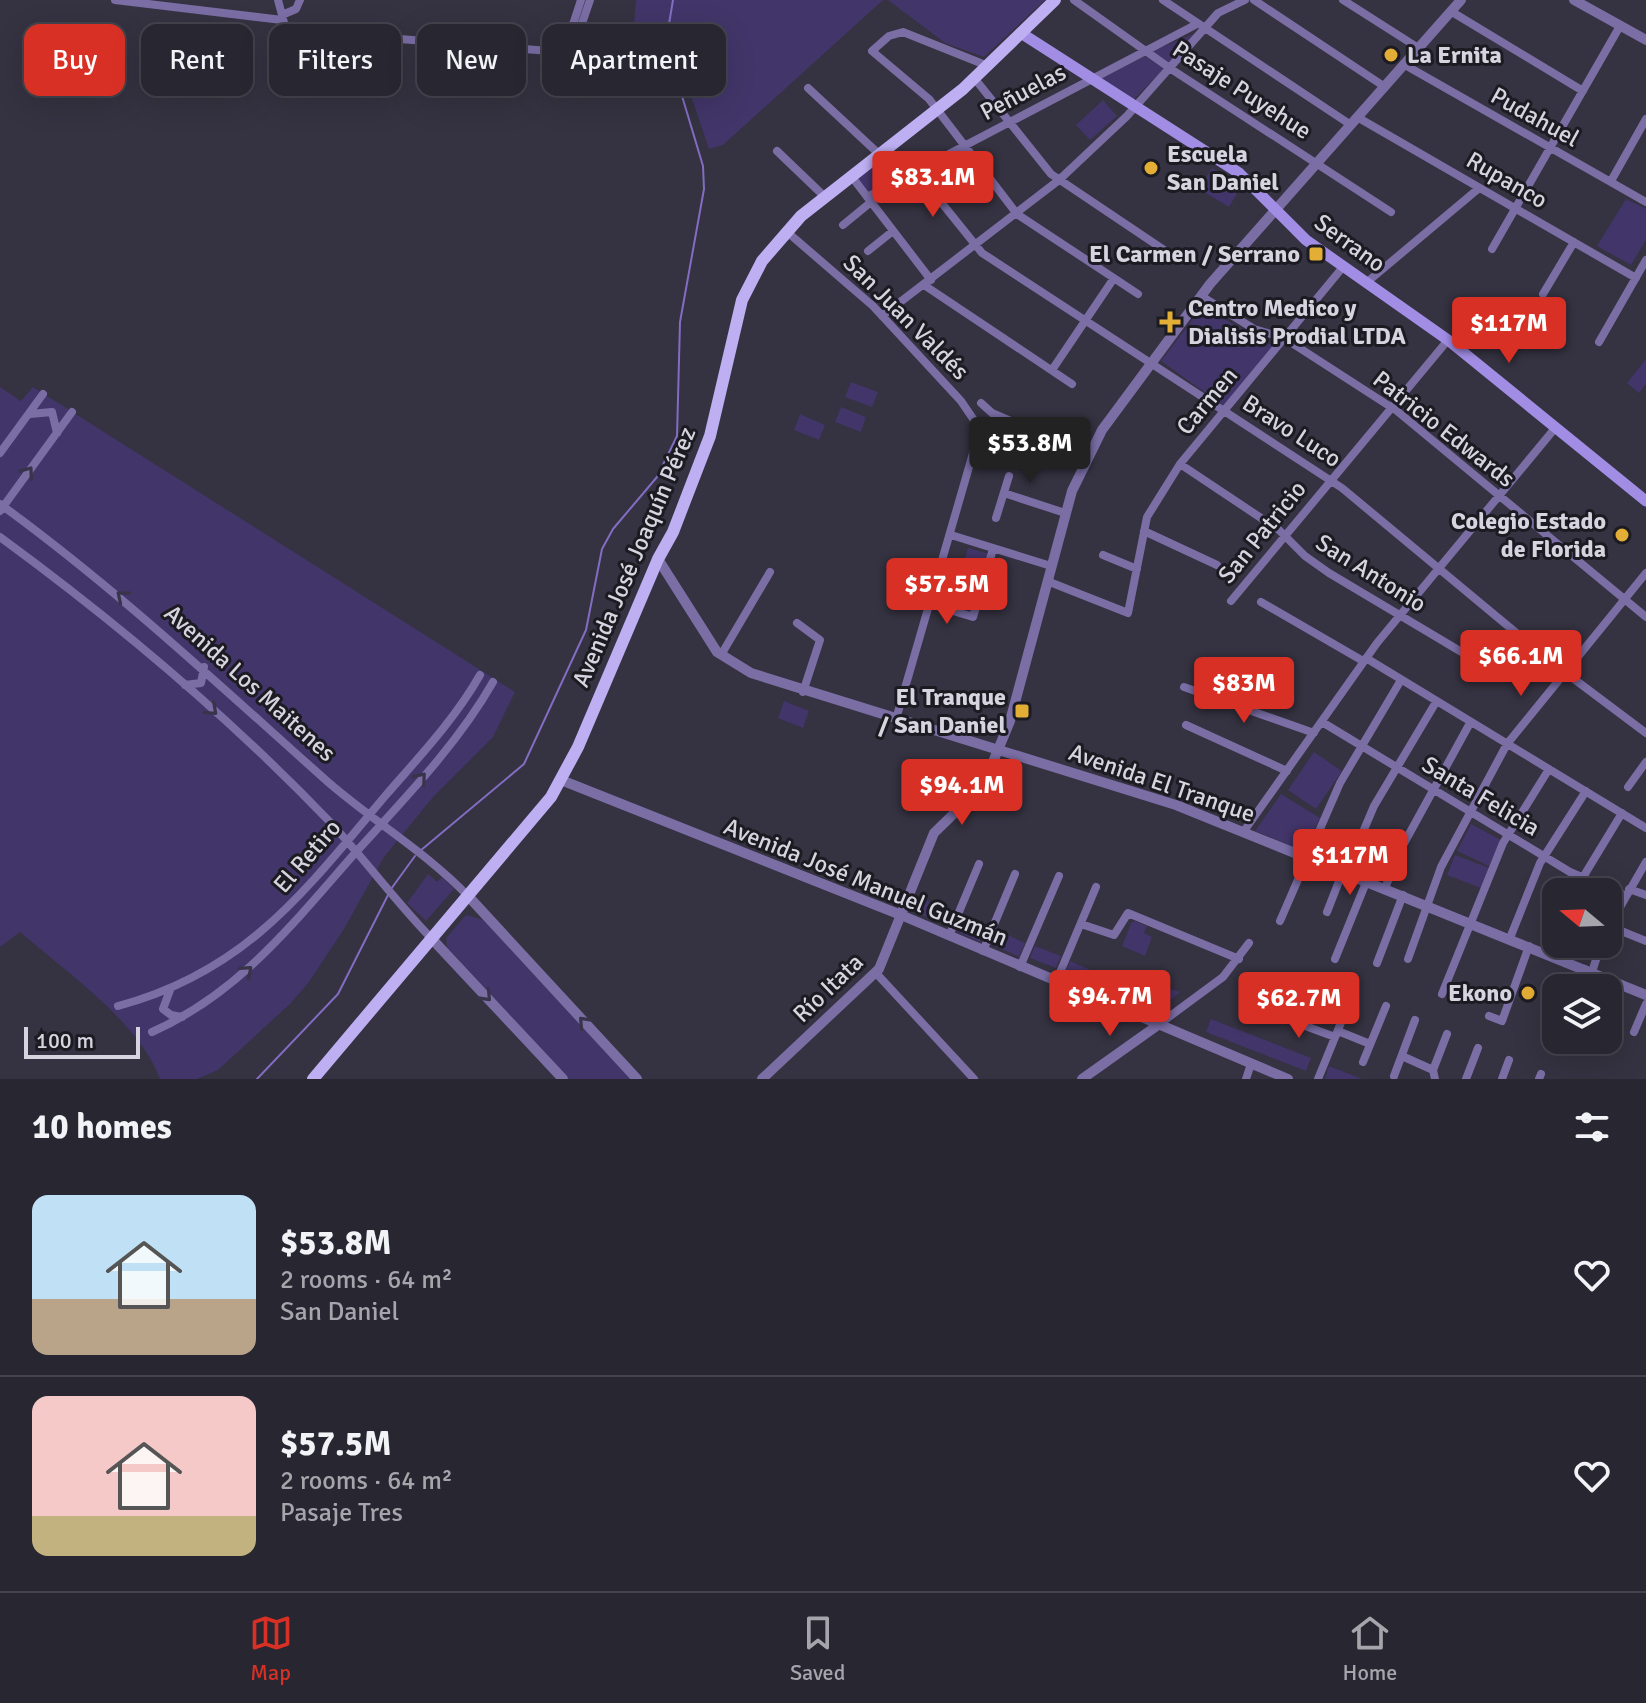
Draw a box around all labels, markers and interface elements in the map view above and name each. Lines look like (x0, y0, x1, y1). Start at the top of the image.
chip: Buy (24, 24, 125, 96)
chip: Rent (141, 24, 253, 96)
chip: Filters (269, 24, 401, 96)
chip: New (417, 24, 526, 96)
chip: Apartment (542, 24, 726, 96)
street label: Pasaje Puyehue (1167, 34, 1317, 146)
place label: La Ernita (1407, 40, 1502, 70)
marker: La Ernita (1382, 46, 1400, 64)
street label: Peñuelas (975, 57, 1071, 127)
street label: Pudahuel (1486, 80, 1584, 154)
place label: Escuela San Daniel (1167, 139, 1279, 197)
street label: Rupanco (1461, 145, 1553, 215)
pin: $83.1M (868, 151, 998, 219)
marker: Escuela San Daniel (1142, 159, 1160, 177)
text: $83.1M (890, 161, 976, 193)
street label: Serrano (1309, 207, 1391, 279)
place label: El Carmen / Serrano (1089, 239, 1300, 269)
marker: El Carmen / Serrano (1307, 245, 1325, 263)
street label: San Juan Valdés (837, 248, 975, 386)
place label: Centro Medico y Dialisis Prodial LTDA (1188, 293, 1407, 351)
pin: $117M (1453, 297, 1565, 365)
text: $117M (1470, 307, 1548, 339)
marker: Centro Medico y Dialisis Prodial LTDA (1159, 311, 1181, 333)
street label: Carmen (1170, 361, 1244, 441)
street label: Patricio Edwards (1367, 364, 1521, 494)
street label: Bravo Luco (1237, 388, 1347, 474)
pin: $53.8M (965, 417, 1095, 485)
street label: Avenida José Joaquín Pérez (566, 422, 702, 692)
text: $53.8M (987, 427, 1073, 459)
one-way arrow (19, 467, 33, 481)
street label: San Patricio (1211, 475, 1313, 589)
place label: Colegio Estado de Florida (1451, 506, 1606, 564)
marker: Colegio Estado de Florida (1613, 526, 1631, 544)
street label: San Antonio (1310, 527, 1432, 619)
pin: $57.5M (882, 558, 1012, 626)
text: $57.5M (904, 568, 990, 600)
one-way arrow (117, 591, 131, 606)
street label: Avenida Los Maitenes (158, 598, 342, 768)
pin: $66.1M (1456, 630, 1586, 698)
text: $66.1M (1478, 640, 1564, 672)
pin: $83M (1197, 657, 1291, 725)
text: $83M (1212, 667, 1276, 699)
place label: El Tranque / San Daniel (878, 682, 1006, 740)
one-way arrow (203, 700, 218, 715)
marker: El Tranque / San Daniel (1013, 702, 1031, 720)
street label: Avenida El Tranque (1065, 737, 1259, 829)
street label: Santa Felicia (1417, 749, 1545, 843)
pin: $94.1M (897, 759, 1027, 827)
text: $94.1M (919, 769, 1005, 801)
one-way arrow (411, 773, 426, 788)
street label: Avenida José Manuel Guzmán (720, 811, 1012, 953)
street label: El Retiro (267, 813, 347, 899)
pin: $117M (1294, 829, 1406, 897)
text: $117M (1311, 839, 1389, 871)
north arrow (1542, 878, 1622, 958)
map controls (1542, 878, 1622, 1054)
street label: Río Itata (786, 947, 870, 1029)
one-way arrow (238, 967, 253, 981)
pin: $94.7M (1045, 970, 1175, 1038)
pin: $62.7M (1234, 972, 1364, 1040)
button: layers (1542, 974, 1622, 1054)
place label: Ekono (1448, 978, 1512, 1008)
text: $94.7M (1067, 980, 1153, 1012)
text: $62.7M (1256, 982, 1342, 1014)
marker: Ekono (1519, 984, 1537, 1002)
one-way arrow (476, 987, 491, 1001)
one-way arrow (579, 1016, 593, 1031)
scale bar (24, 1023, 140, 1059)
text: 100 m (36, 1027, 94, 1054)
icon: filters (1570, 1105, 1614, 1149)
text: 10 homes (32, 1106, 172, 1148)
text: $53.8M (280, 1222, 392, 1264)
icon: home (96, 1227, 192, 1323)
icon: heart (1570, 1253, 1614, 1297)
text: 2 rooms · 64 m² (280, 1264, 453, 1296)
text: San Daniel (280, 1296, 399, 1328)
text: $57.5M (280, 1423, 392, 1465)
icon: home (96, 1428, 192, 1524)
icon: heart (1570, 1454, 1614, 1498)
text: 2 rooms · 64 m² (280, 1465, 453, 1497)
text: Pasaje Tres (280, 1497, 403, 1529)
tab: Map (249, 1611, 293, 1686)
tab: Saved (790, 1611, 845, 1686)
tab: Home (1343, 1611, 1397, 1686)

